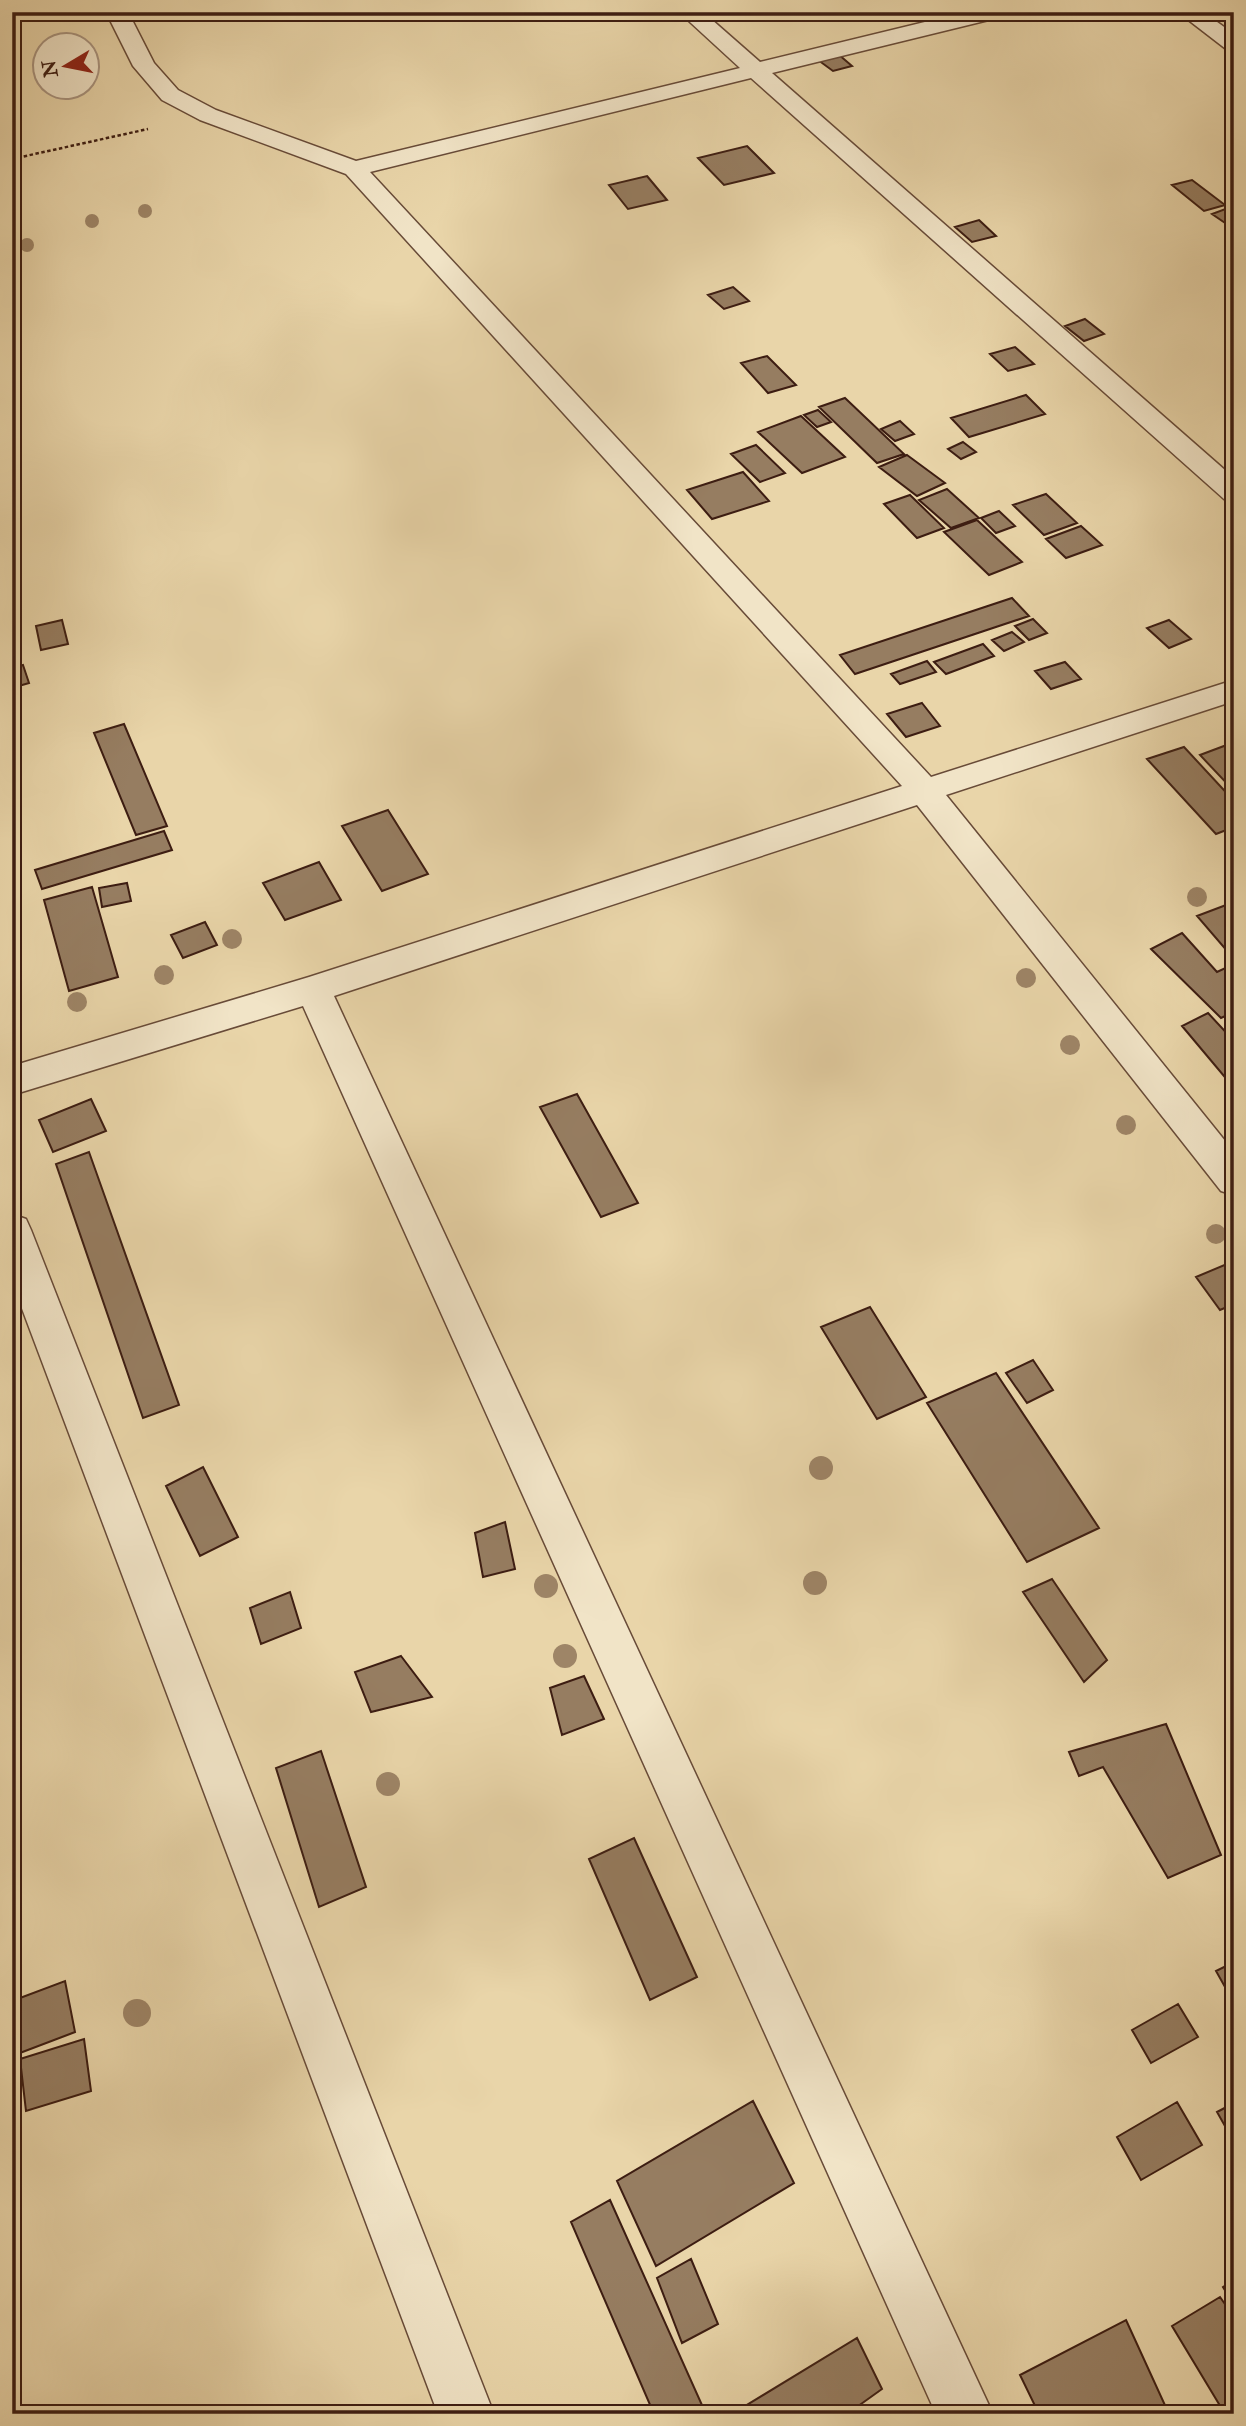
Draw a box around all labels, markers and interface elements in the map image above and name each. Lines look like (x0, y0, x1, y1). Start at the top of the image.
north arrow (32, 32, 102, 102)
text: N (37, 57, 64, 80)

